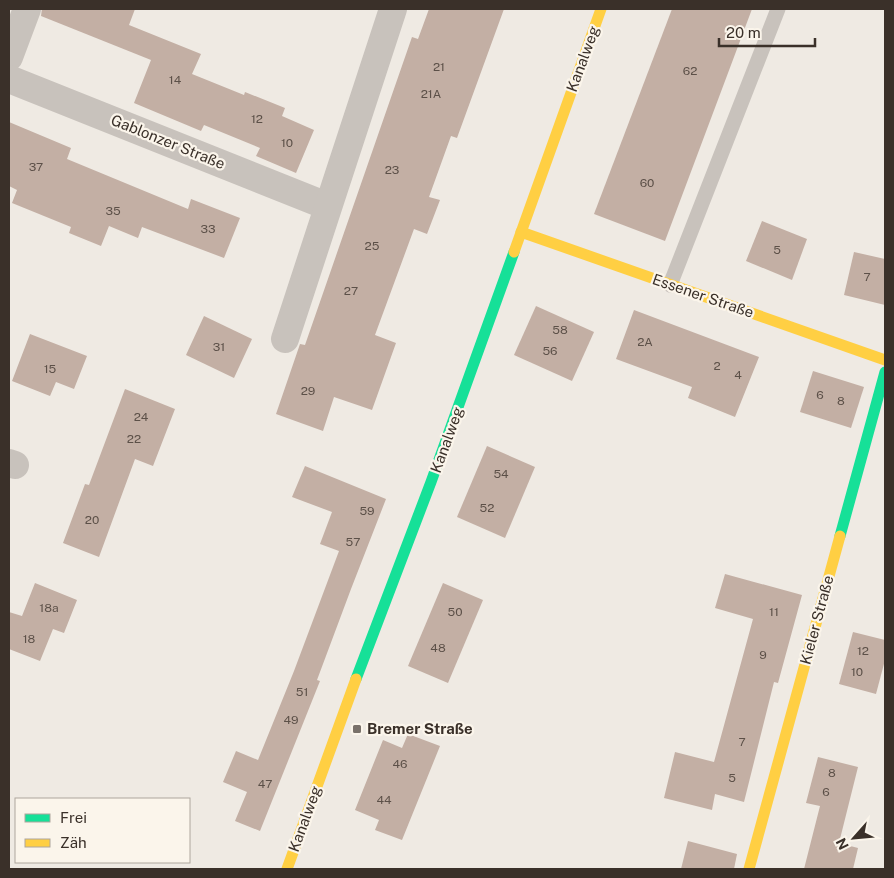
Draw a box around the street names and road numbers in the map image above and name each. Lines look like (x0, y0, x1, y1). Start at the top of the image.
street label: Kanalweg (563, 24, 602, 94)
street label: Gablonzer Straße (109, 111, 228, 172)
street label: Essener Straße (650, 270, 756, 321)
street label: Kanalweg (427, 405, 466, 475)
street label: Kieler Straße (796, 574, 837, 666)
street label: Kanalweg (285, 784, 324, 854)

